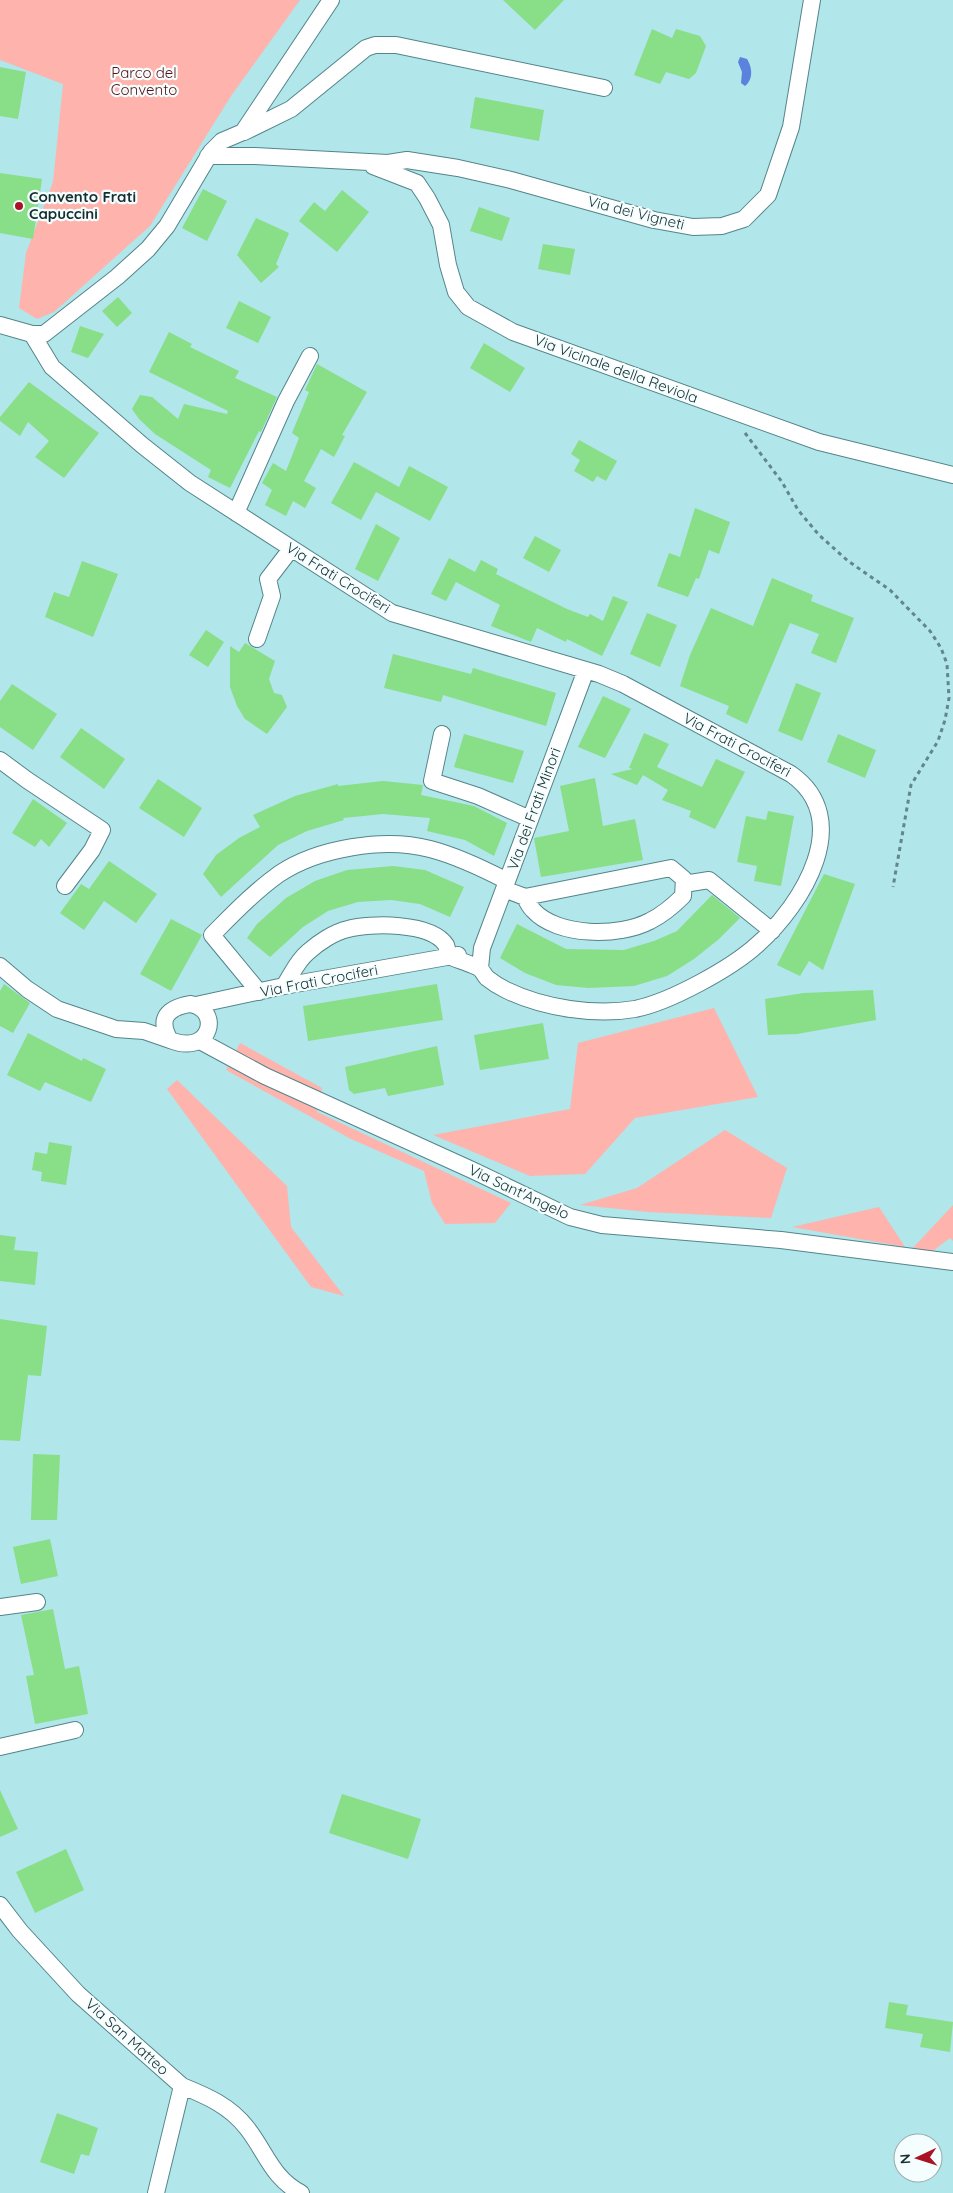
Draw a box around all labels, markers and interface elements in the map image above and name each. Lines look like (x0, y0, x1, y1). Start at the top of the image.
park label: Parco del Convento (111, 63, 177, 99)
place label: Convento Frati Capuccini (29, 187, 136, 223)
street label: Via dei Vigneti (586, 191, 687, 234)
marker: Convento Frati Capuccini (13, 200, 25, 212)
street label: Via Vicinale della Reviola (532, 330, 701, 407)
street label: Via Frati Crociferi (283, 538, 394, 617)
street label: Via Frati Crociferi (680, 708, 794, 781)
street label: Via dei Frati Minori (503, 745, 565, 873)
street label: Via Frati Crociferi (258, 960, 379, 1001)
street label: Via Sant'Angelo (466, 1160, 573, 1223)
street label: Via San Matteo (82, 1994, 173, 2079)
north arrow (893, 2133, 943, 2183)
text: N (896, 2153, 914, 2165)

